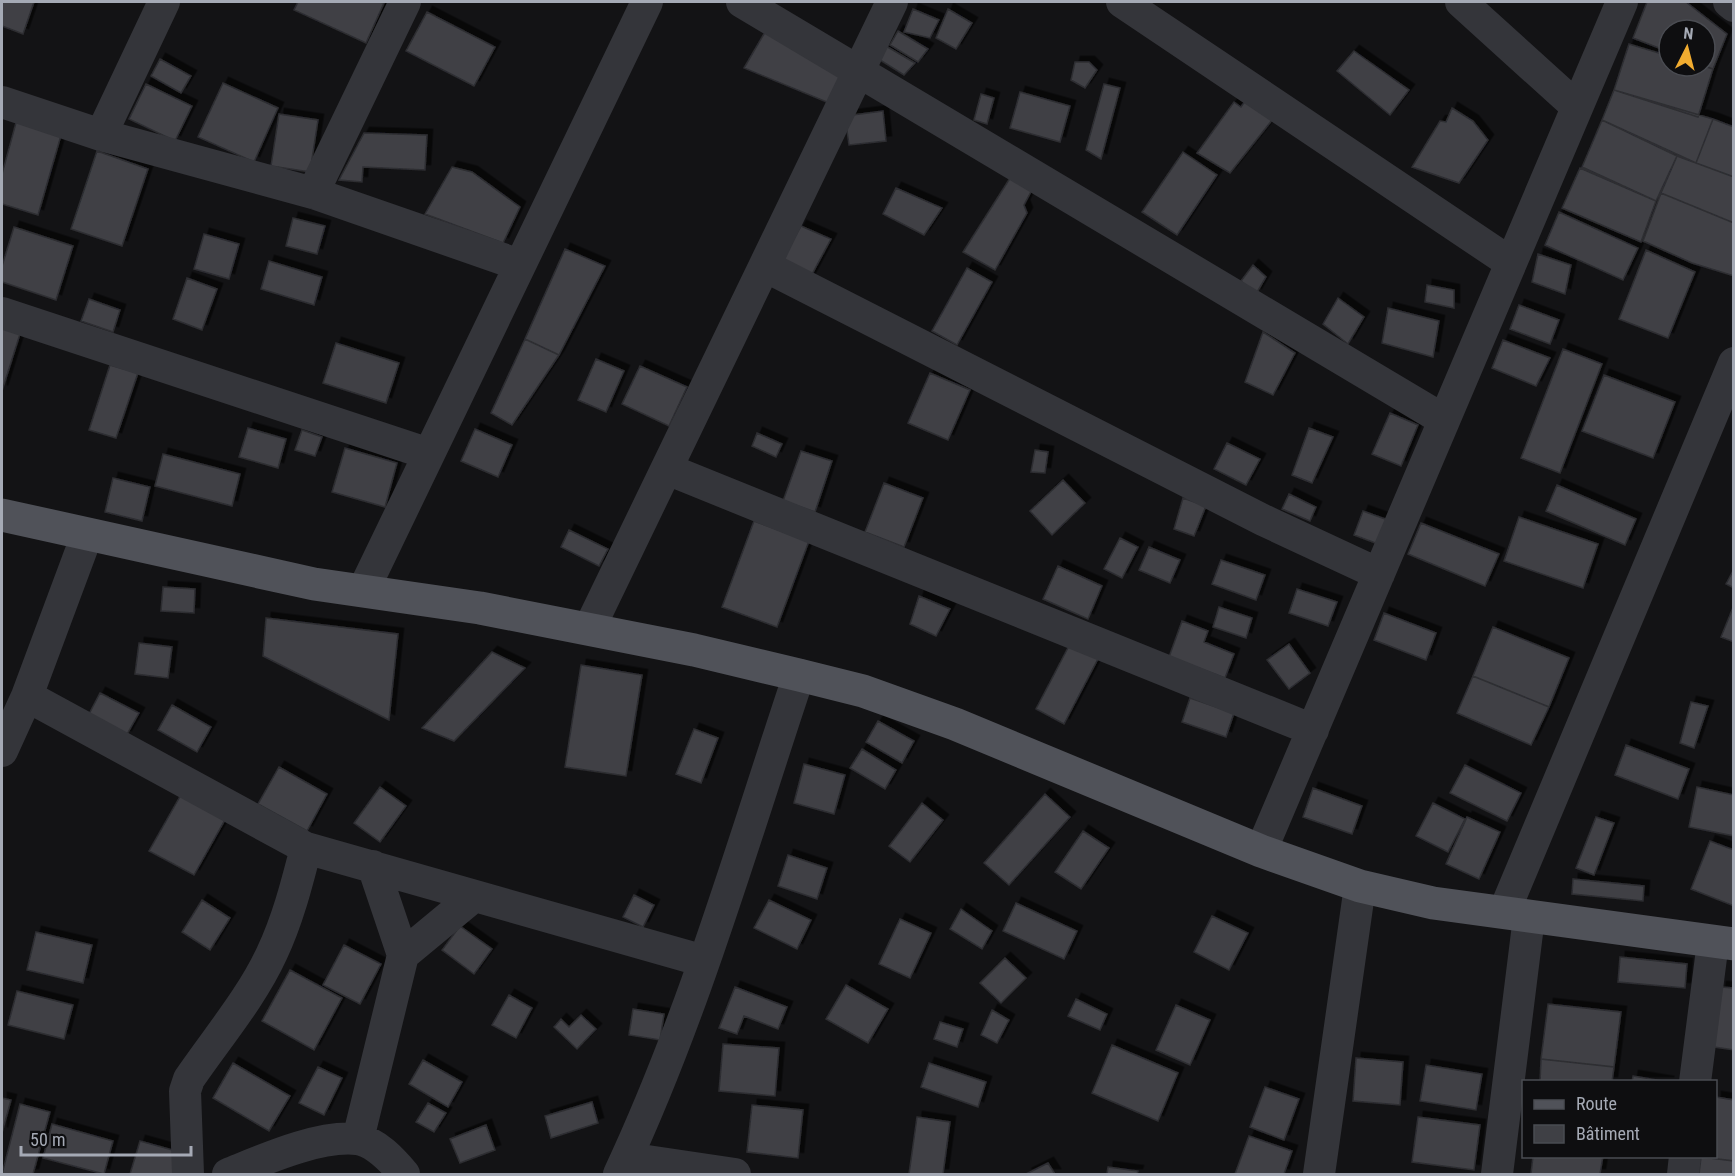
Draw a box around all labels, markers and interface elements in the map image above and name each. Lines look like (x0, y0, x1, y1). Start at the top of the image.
north arrow (1657, 18, 1717, 78)
text: N (1683, 24, 1694, 44)
legend (1522, 1080, 1717, 1158)
text: Route (1576, 1093, 1617, 1114)
scale bar (21, 1119, 190, 1157)
text: Bâtiment (1576, 1123, 1640, 1144)
text: 50 m (30, 1129, 65, 1150)

